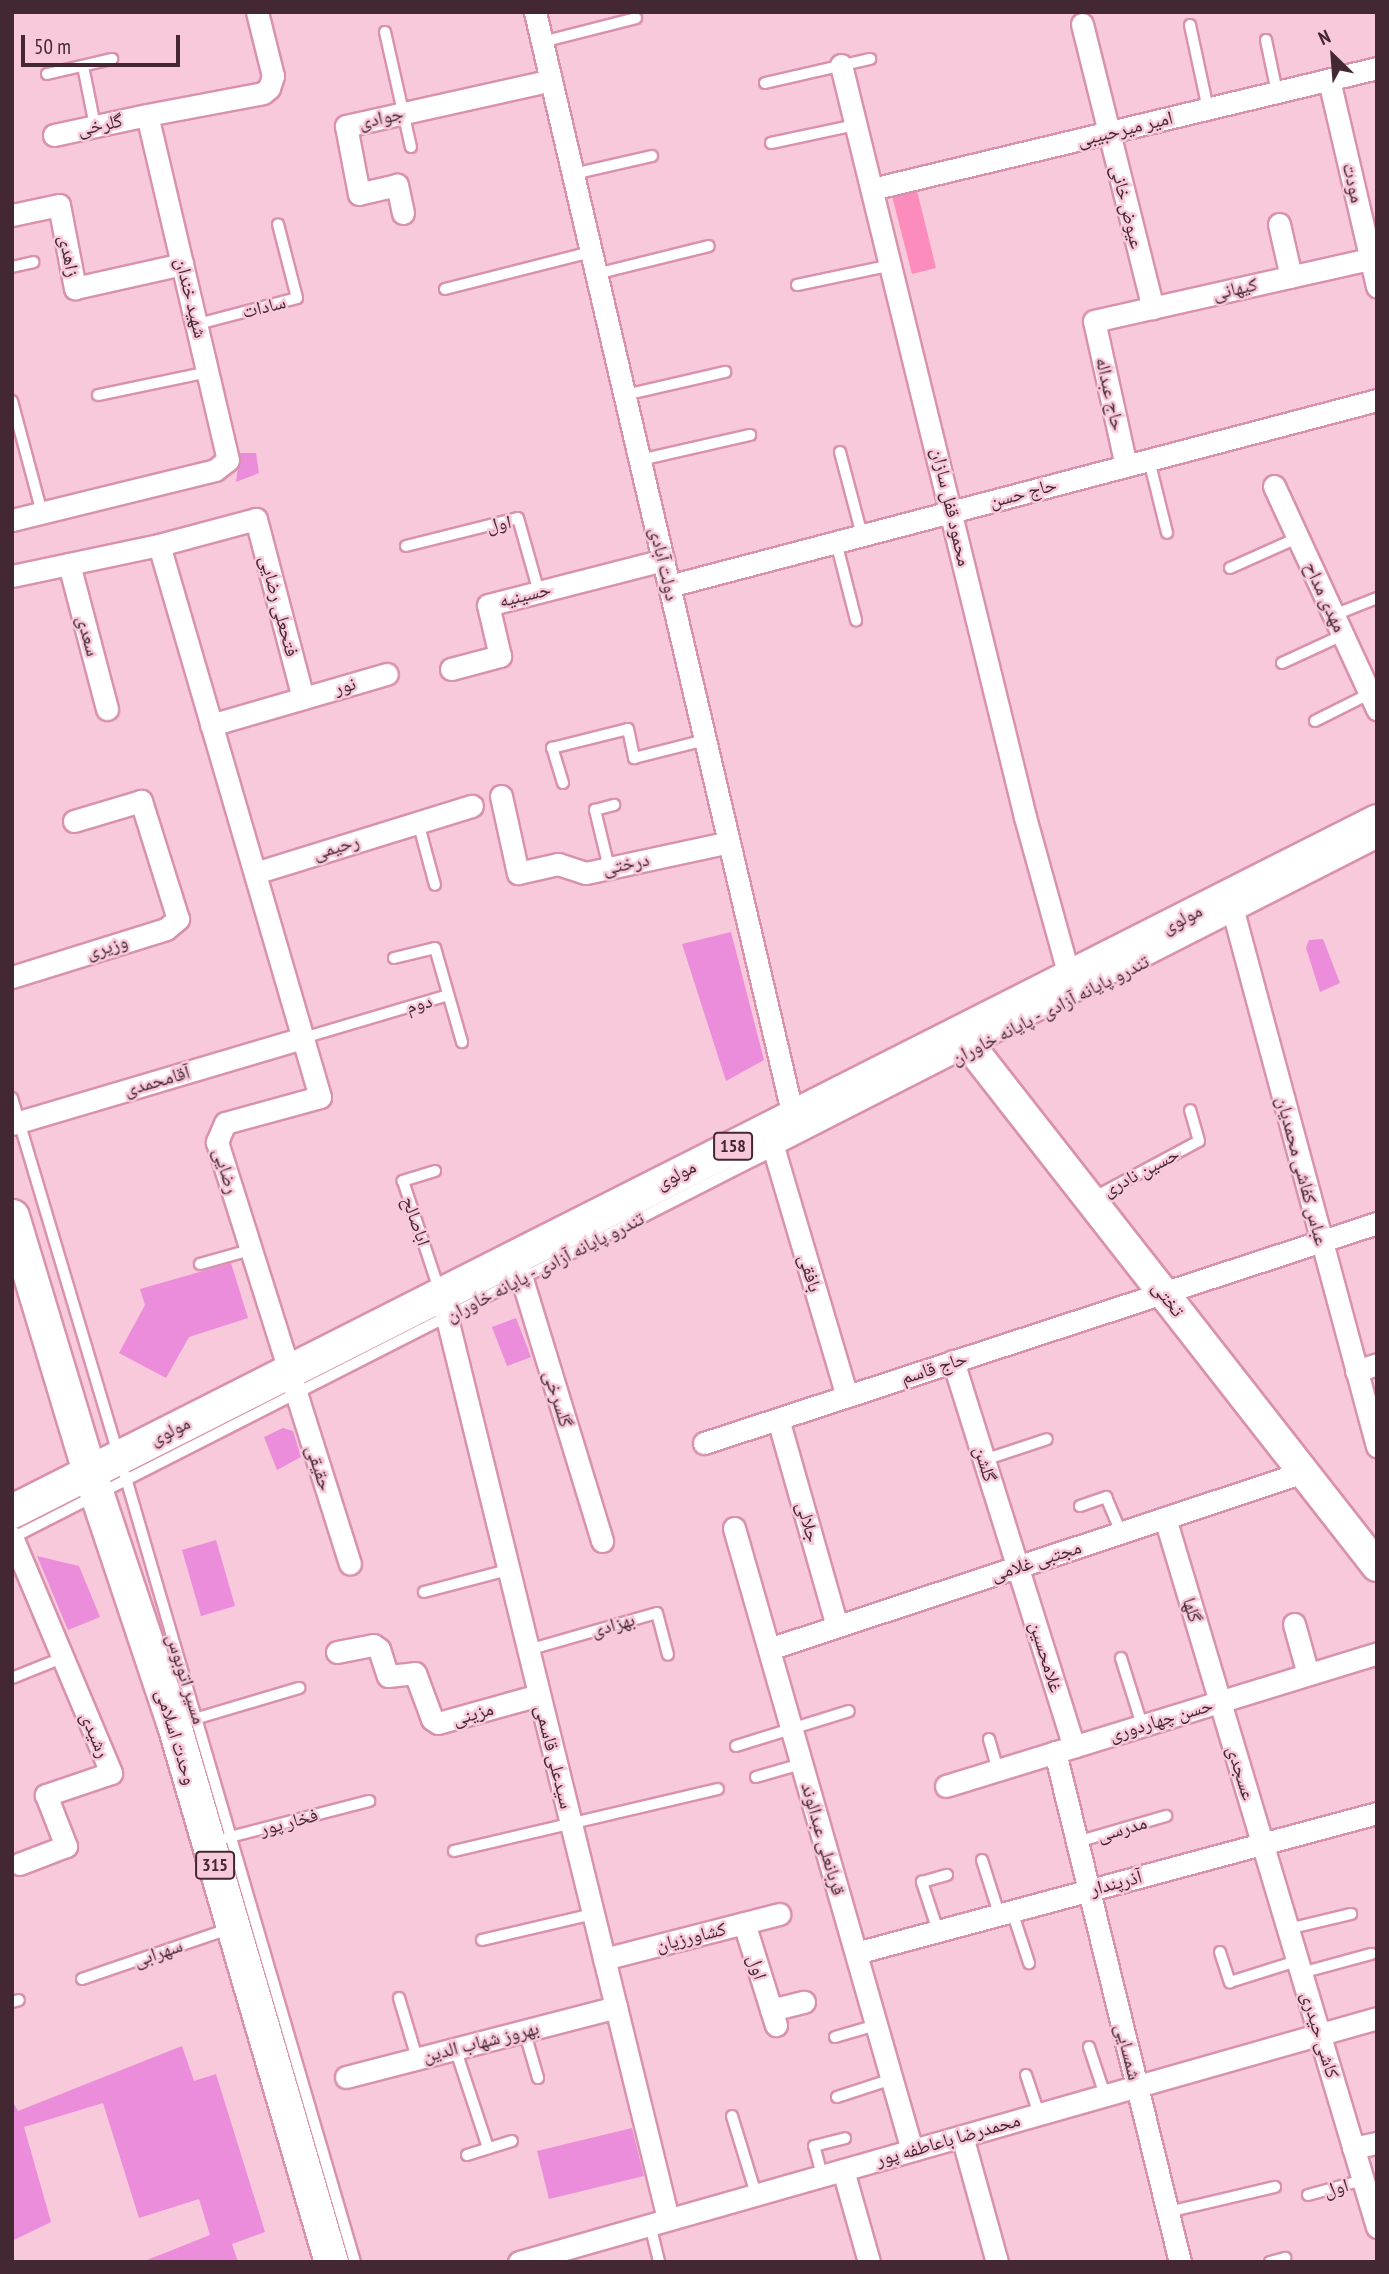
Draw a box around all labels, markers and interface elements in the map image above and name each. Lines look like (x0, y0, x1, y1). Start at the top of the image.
scale bar (24, 21, 184, 65)
north arrow (1298, 21, 1368, 91)
text: N (1314, 24, 1334, 50)
text: 50 m (34, 33, 71, 60)
street label: جوادی (356, 102, 406, 134)
street label: امیر میرحبیبی (1075, 106, 1175, 152)
street label: گلرخی (75, 109, 125, 141)
street label: مودت (1337, 161, 1369, 205)
street label: عیوض خانی (1106, 163, 1148, 251)
street label: زاهدی (54, 233, 84, 279)
street label: شهید خندان (170, 256, 212, 340)
street label: کیهانی (1210, 273, 1260, 305)
street label: سادات (240, 291, 288, 323)
street label: حاج عبداله (1091, 355, 1129, 433)
street label: محمود قفل سازان (926, 446, 976, 568)
street label: حاج حسن (987, 473, 1059, 513)
street label: اول (485, 510, 513, 538)
street label: دولت آبادی (645, 525, 683, 603)
street label: فتحعلی رضایی (255, 553, 303, 659)
street label: مهدی مداح (1299, 558, 1351, 636)
street label: حسینیه (497, 578, 553, 612)
street label: سعدی (72, 613, 104, 659)
street label: نور (332, 672, 358, 700)
street label: رحیمی (310, 829, 362, 865)
street label: درختی (601, 848, 651, 880)
street label: مولوی (1158, 899, 1206, 939)
street label: وزیری (84, 930, 130, 964)
street label: تندرو پایانه آزادی - پایانه خاوران (947, 950, 1153, 1070)
street label: دوم (403, 989, 435, 1019)
street label: آقامحمدی (122, 1061, 192, 1101)
street label: عباس کفاشی محمدیان (1271, 1094, 1333, 1248)
road number: 158 (712, 1132, 754, 1161)
street label: حسین نادری (1099, 1142, 1183, 1202)
street label: رضایی (208, 1145, 244, 1197)
street label: مولوی (652, 1155, 700, 1195)
street label: اباصالح (397, 1193, 435, 1249)
street label: تندرو پایانه آزادی - پایانه خاوران (442, 1207, 648, 1327)
street label: بافقی (793, 1251, 827, 1295)
street label: تختی (1147, 1277, 1189, 1321)
street label: حاج قاسم (898, 1347, 970, 1389)
street label: گلسرخی (539, 1368, 577, 1430)
street label: مولوی (146, 1412, 194, 1450)
street label: حقیقی (301, 1442, 337, 1494)
street label: گلشن (969, 1443, 1001, 1485)
street label: جلالی (791, 1499, 825, 1545)
street label: مجتبی غلامی (988, 1536, 1084, 1586)
street label: گلها (1178, 1595, 1206, 1625)
street label: بهزادی (589, 1608, 637, 1642)
street label: غلامحسین (1024, 1619, 1068, 1695)
street label: مسیر اتوبوس (161, 1631, 211, 1727)
street label: وحدت اسلامی (151, 1686, 201, 1788)
street label: حسن چهاردوری (1106, 1693, 1216, 1747)
street label: مزینی (450, 1697, 496, 1731)
street label: سیدعلی قاسمی (530, 1703, 578, 1811)
street label: رشیدی (75, 1709, 115, 1761)
street label: عسجدی (1222, 1743, 1260, 1803)
street label: قربانعلی عبدالوند (796, 1780, 850, 1898)
street label: فخار پور (257, 1803, 321, 1841)
street label: مدرسی (1095, 1811, 1149, 1847)
road number: 315 (194, 1851, 236, 1880)
street label: آذرپندار (1088, 1865, 1144, 1901)
street label: کشاورزیان (654, 1917, 728, 1957)
street label: سهرابی (131, 1934, 185, 1972)
street label: اول (742, 1952, 772, 1982)
street label: کاشی حیدری (1296, 1989, 1344, 2081)
street label: بهروز شهاب الدین (421, 2017, 541, 2067)
street label: شمسایی (1110, 2021, 1146, 2083)
street label: محمدرضا باعاطفه پور (873, 2109, 1023, 2171)
street label: اول (1321, 2174, 1351, 2202)

